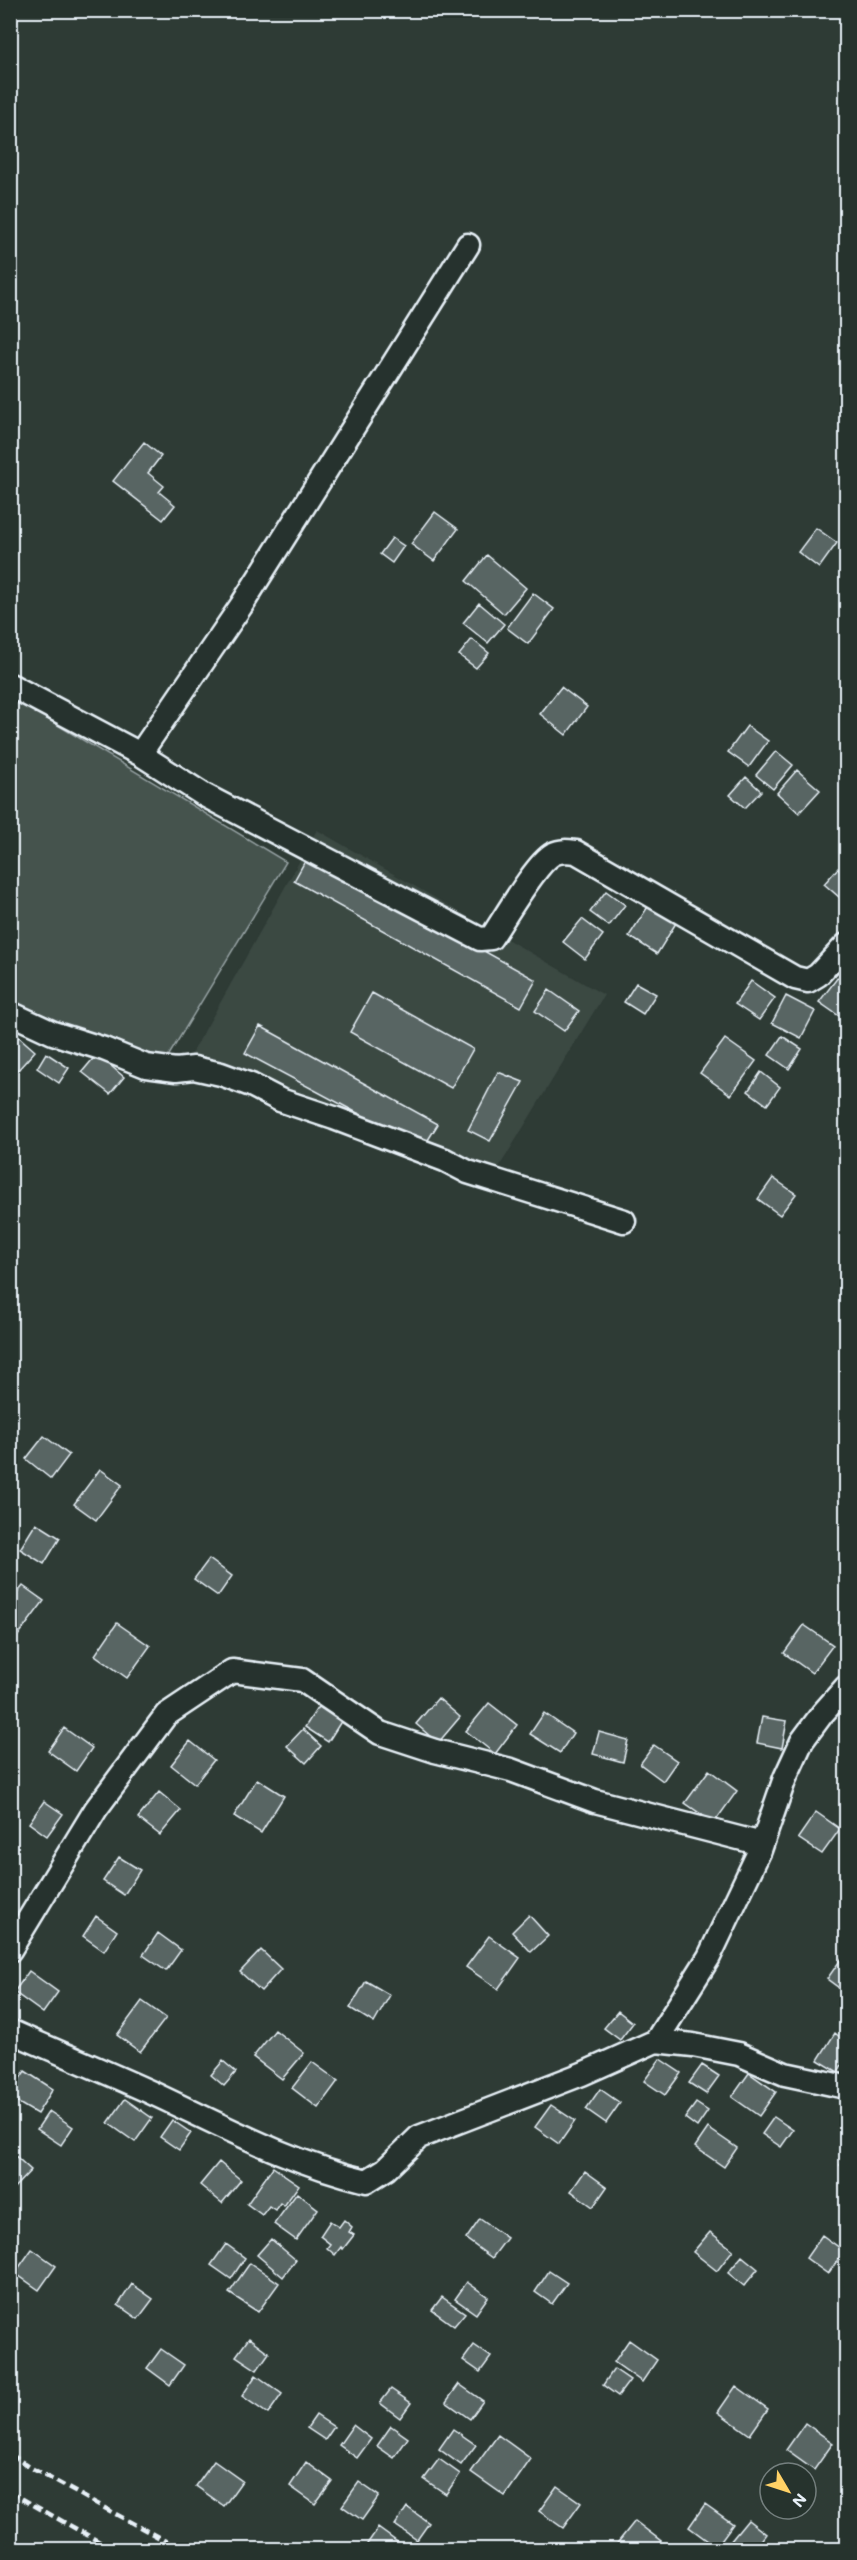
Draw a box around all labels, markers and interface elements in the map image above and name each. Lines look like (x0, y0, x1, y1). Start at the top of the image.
north arrow (758, 2461, 818, 2521)
text: N (788, 2489, 812, 2512)

